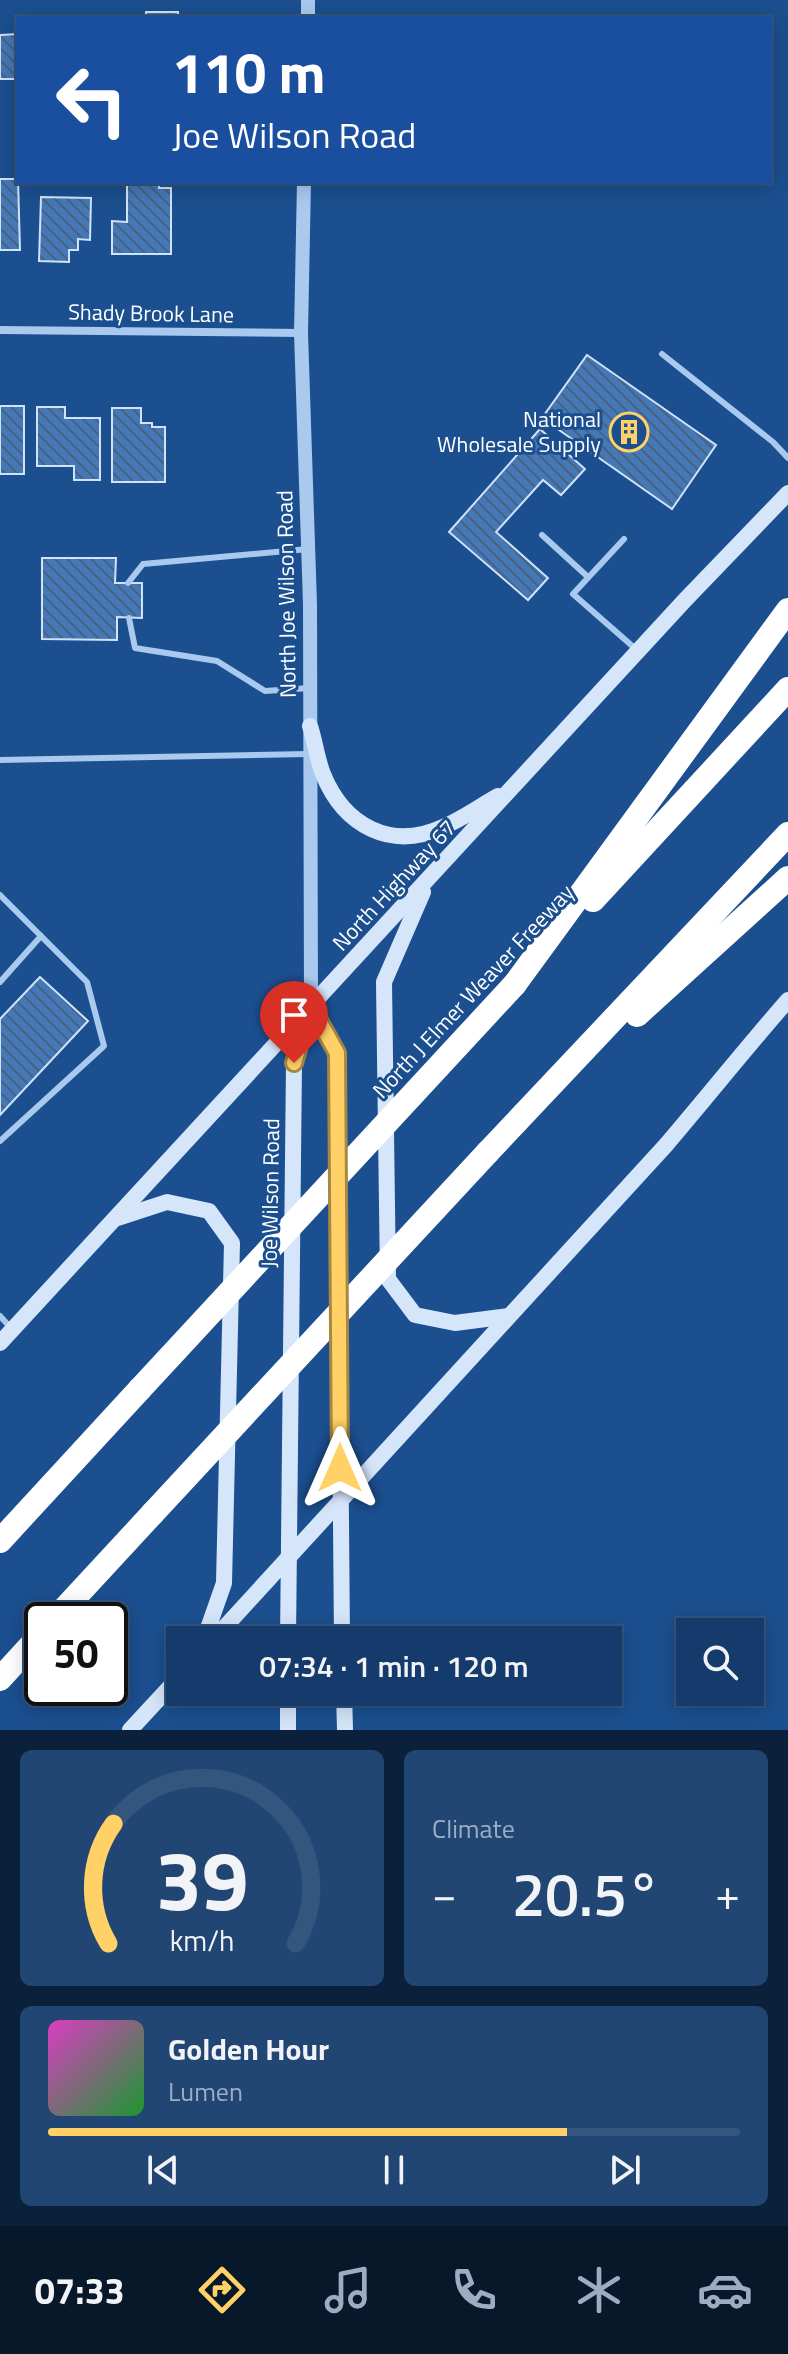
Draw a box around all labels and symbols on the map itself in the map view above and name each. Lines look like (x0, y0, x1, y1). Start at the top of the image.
street label: Shady Brook Lane (68, 295, 234, 331)
place label: National Wholesale Supply (437, 402, 601, 461)
building icon: National Wholesale Supply (608, 411, 650, 453)
street label: North Joe Wilson Road (267, 490, 305, 698)
street label: North Highway 67 (324, 812, 464, 958)
street label: North J Elmer Weaver Freeway (364, 876, 582, 1106)
pin (260, 981, 328, 1063)
street label: Joe Wilson Road (252, 1118, 288, 1268)
position arrow (298, 1426, 382, 1510)
speed limit sign: 50 (24, 1602, 128, 1706)

